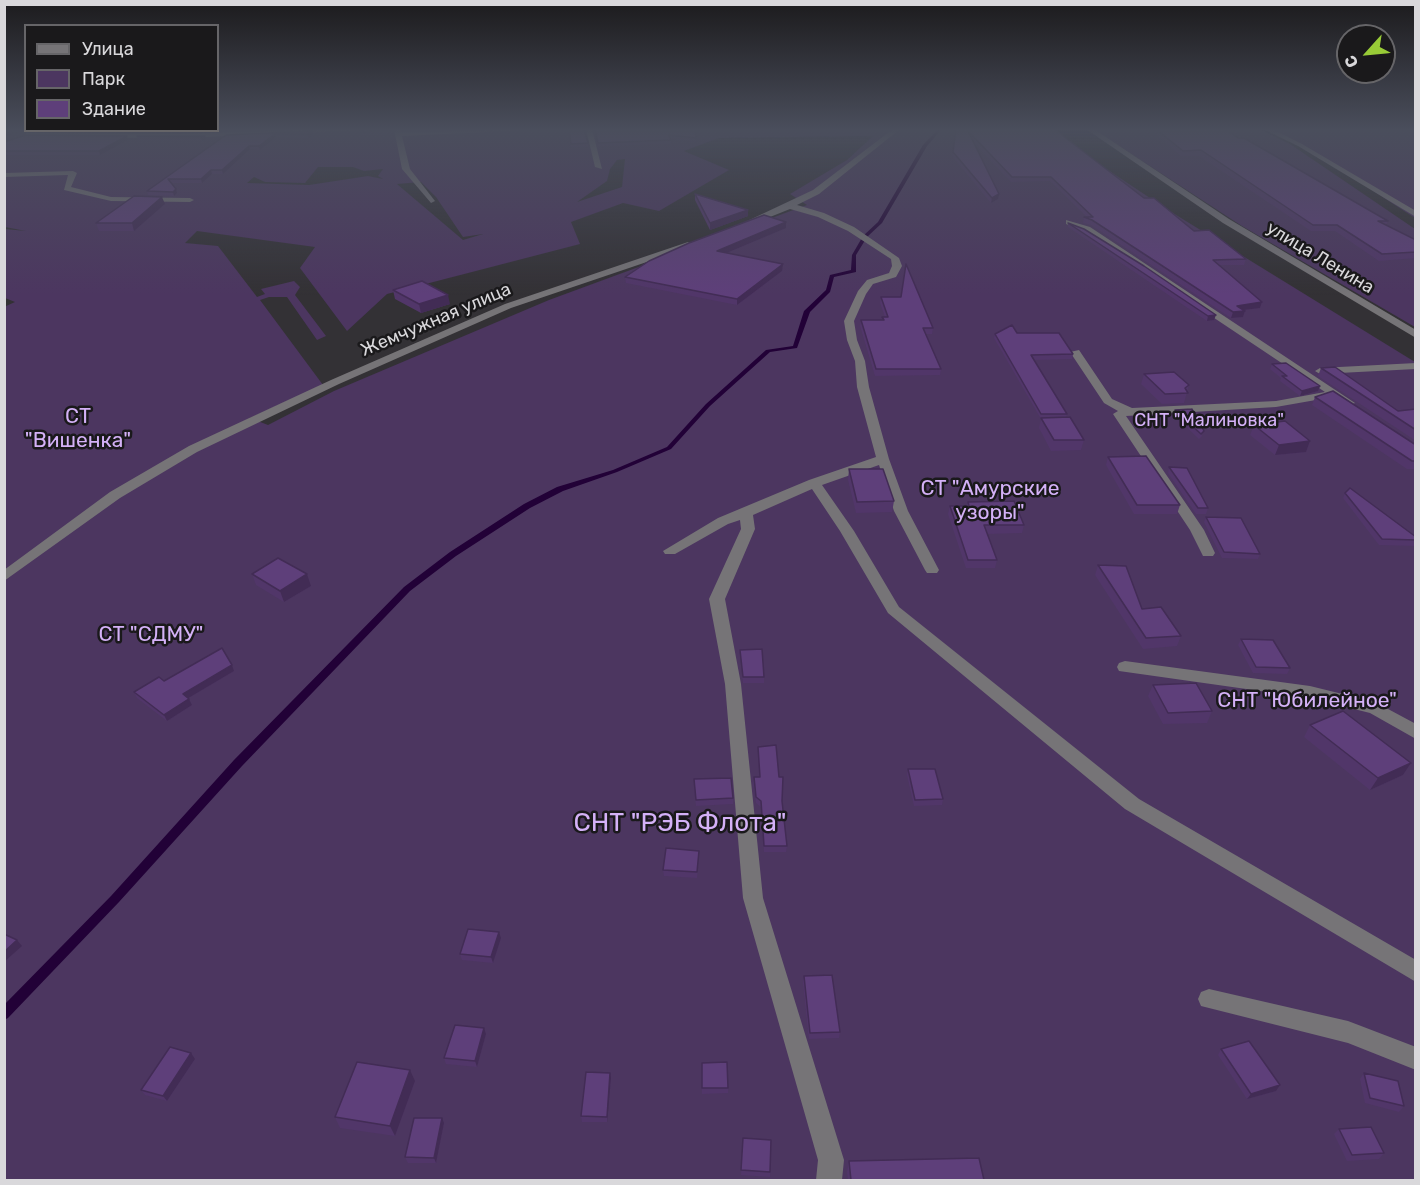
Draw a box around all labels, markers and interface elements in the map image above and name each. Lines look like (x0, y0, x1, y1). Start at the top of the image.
legend (24, 24, 219, 132)
north arrow (1336, 24, 1396, 84)
text: Улица (82, 38, 134, 60)
text: С (1340, 52, 1362, 71)
text: Парк (82, 68, 125, 90)
text: Здание (82, 98, 146, 120)
street label: улица Ленина (1262, 217, 1378, 299)
street label: Жемчужная улица (358, 279, 514, 361)
park label: СТ "Вишенка" (25, 404, 131, 454)
park label: СНТ "Малиновка" (1134, 410, 1284, 432)
park label: СТ "Амурские узоры" (921, 476, 1059, 526)
park label: СТ "СДМУ" (99, 622, 203, 648)
park label: СНТ "Юбилейное" (1217, 688, 1397, 714)
park label: СНТ "РЭБ Флота" (573, 807, 787, 839)

